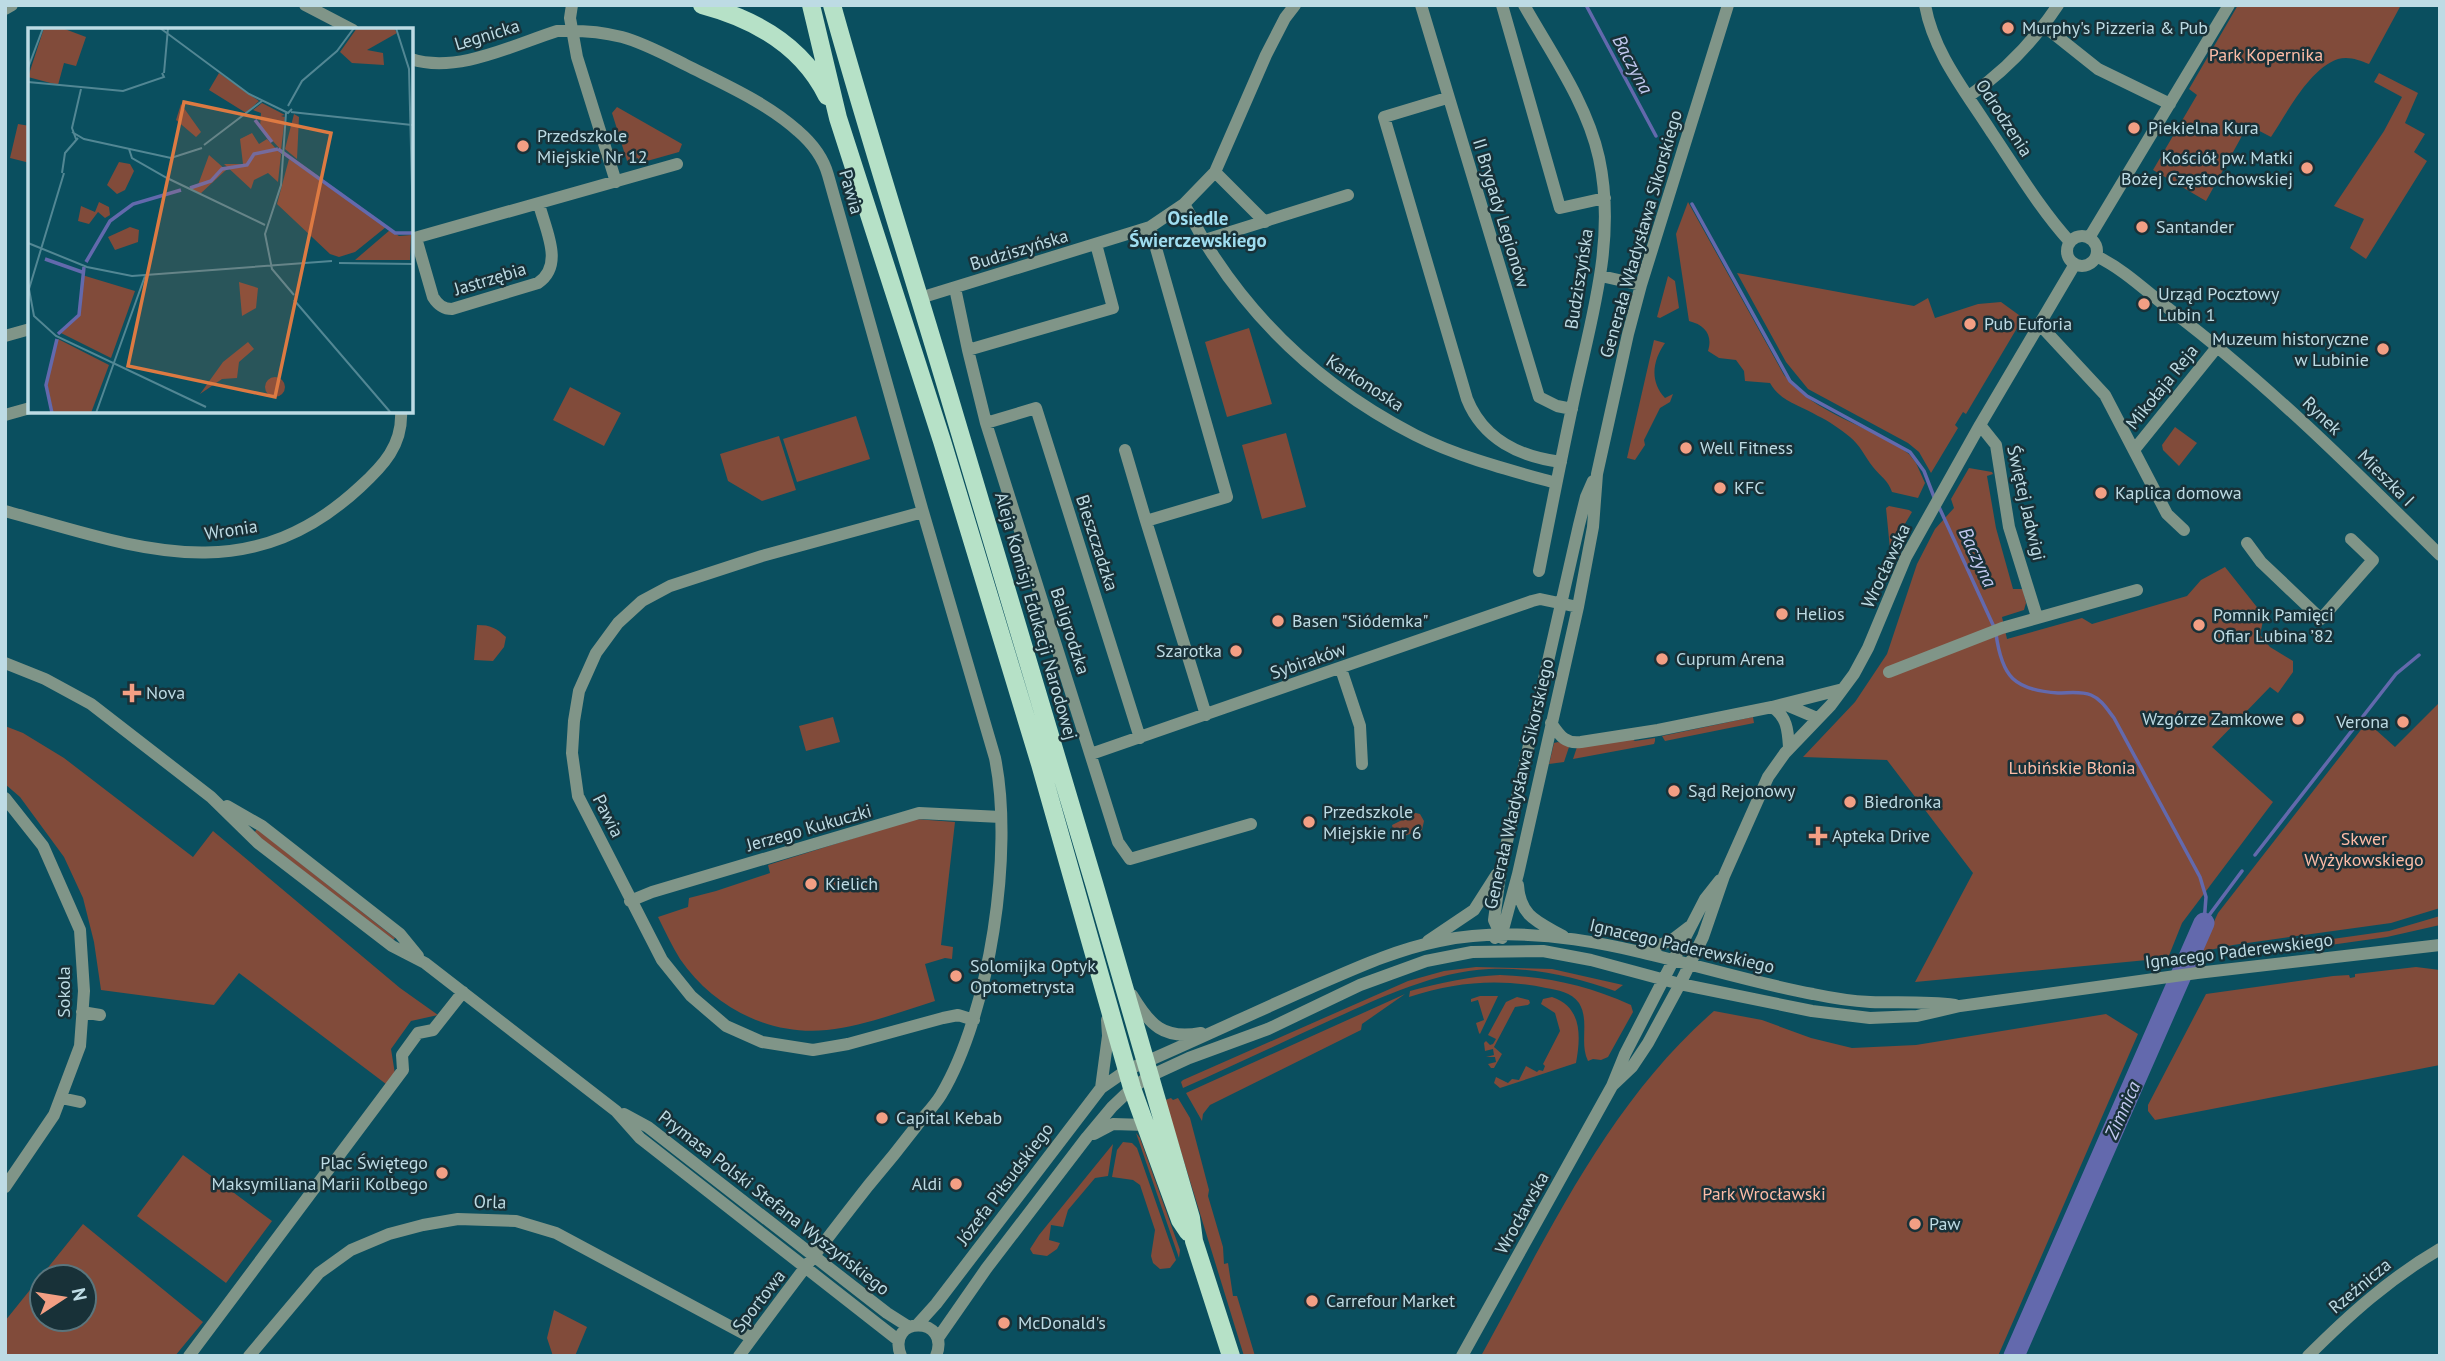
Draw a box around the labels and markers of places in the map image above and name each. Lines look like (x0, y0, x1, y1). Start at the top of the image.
place label: Murphy's Pizzeria & Pub (2022, 16, 2208, 39)
marker: Murphy's Pizzeria & Pub (2000, 20, 2016, 36)
place label: Piekielna Kura (2148, 116, 2259, 139)
marker: Piekielna Kura (2126, 120, 2142, 136)
place label: Przedszkole Miejskie Nr 12 (537, 124, 648, 168)
marker: Przedszkole Miejskie Nr 12 (515, 138, 531, 154)
place label: Kościół pw. Matki Bożej Częstochowskiej (2121, 146, 2293, 190)
marker: Kościół pw. Matki Bożej Częstochowskiej (2299, 160, 2315, 176)
place label: Santander (2156, 215, 2234, 238)
marker: Santander (2134, 219, 2150, 235)
place label: Urząd Pocztowy Lubin 1 (2158, 282, 2280, 326)
marker: Urząd Pocztowy Lubin 1 (2136, 296, 2152, 312)
place label: Pub Euforia (1984, 312, 2072, 335)
marker: Pub Euforia (1962, 316, 1978, 332)
place label: Muzeum historyczne w Lubinie (2212, 327, 2369, 371)
marker: Muzeum historyczne w Lubinie (2375, 341, 2391, 357)
place label: Well Fitness (1700, 436, 1793, 459)
marker: Well Fitness (1678, 440, 1694, 456)
place label: KFC (1734, 476, 1765, 499)
marker: KFC (1712, 480, 1728, 496)
place label: Kaplica domowa (2115, 481, 2242, 504)
marker: Kaplica domowa (2093, 485, 2109, 501)
place label: Helios (1796, 602, 1845, 625)
place label: Pomnik Pamięci Ofiar Lubina ’82 (2213, 603, 2334, 647)
marker: Helios (1774, 606, 1790, 622)
place label: Basen "Siódemka" (1292, 609, 1429, 632)
marker: Basen "Siódemka" (1270, 613, 1286, 629)
marker: Pomnik Pamięci Ofiar Lubina ’82 (2191, 617, 2207, 633)
place label: Szarotka (1156, 639, 1222, 662)
marker: Szarotka (1228, 643, 1244, 659)
place label: Cuprum Arena (1676, 647, 1785, 670)
marker: Cuprum Arena (1654, 651, 1670, 667)
place label: Nova (146, 681, 185, 704)
marker: Nova (124, 685, 140, 701)
place label: Wzgórze Zamkowe (2142, 707, 2284, 730)
place label: Verona (2335, 710, 2389, 733)
marker: Wzgórze Zamkowe (2290, 711, 2306, 727)
marker: Verona (2395, 714, 2411, 730)
place label: Sąd Rejonowy (1688, 779, 1796, 802)
marker: Sąd Rejonowy (1666, 783, 1682, 799)
place label: Biedronka (1864, 790, 1941, 813)
marker: Biedronka (1842, 794, 1858, 810)
place label: Przedszkole Miejskie nr 6 (1323, 800, 1422, 844)
marker: Przedszkole Miejskie nr 6 (1301, 814, 1317, 830)
place label: Apteka Drive (1832, 824, 1930, 847)
marker: Apteka Drive (1810, 828, 1826, 844)
place label: Kielich (825, 872, 878, 895)
marker: Kielich (803, 876, 819, 892)
place label: Solomijka Optyk Optometrysta (970, 954, 1096, 998)
marker: Solomijka Optyk Optometrysta (948, 968, 964, 984)
place label: Capital Kebab (896, 1106, 1002, 1129)
marker: Capital Kebab (874, 1110, 890, 1126)
place label: Plac Świętego Maksymiliana Marii Kolbego (211, 1151, 428, 1195)
marker: Plac Świętego Maksymiliana Marii Kolbego (434, 1165, 450, 1181)
place label: Aldi (912, 1172, 942, 1195)
marker: Aldi (948, 1176, 964, 1192)
place label: Paw (1929, 1212, 1961, 1235)
marker: Paw (1907, 1216, 1923, 1232)
place label: Carrefour Market (1326, 1289, 1455, 1312)
marker: Carrefour Market (1304, 1293, 1320, 1309)
place label: McDonald's (1018, 1311, 1106, 1334)
marker: McDonald's (996, 1315, 1012, 1331)

